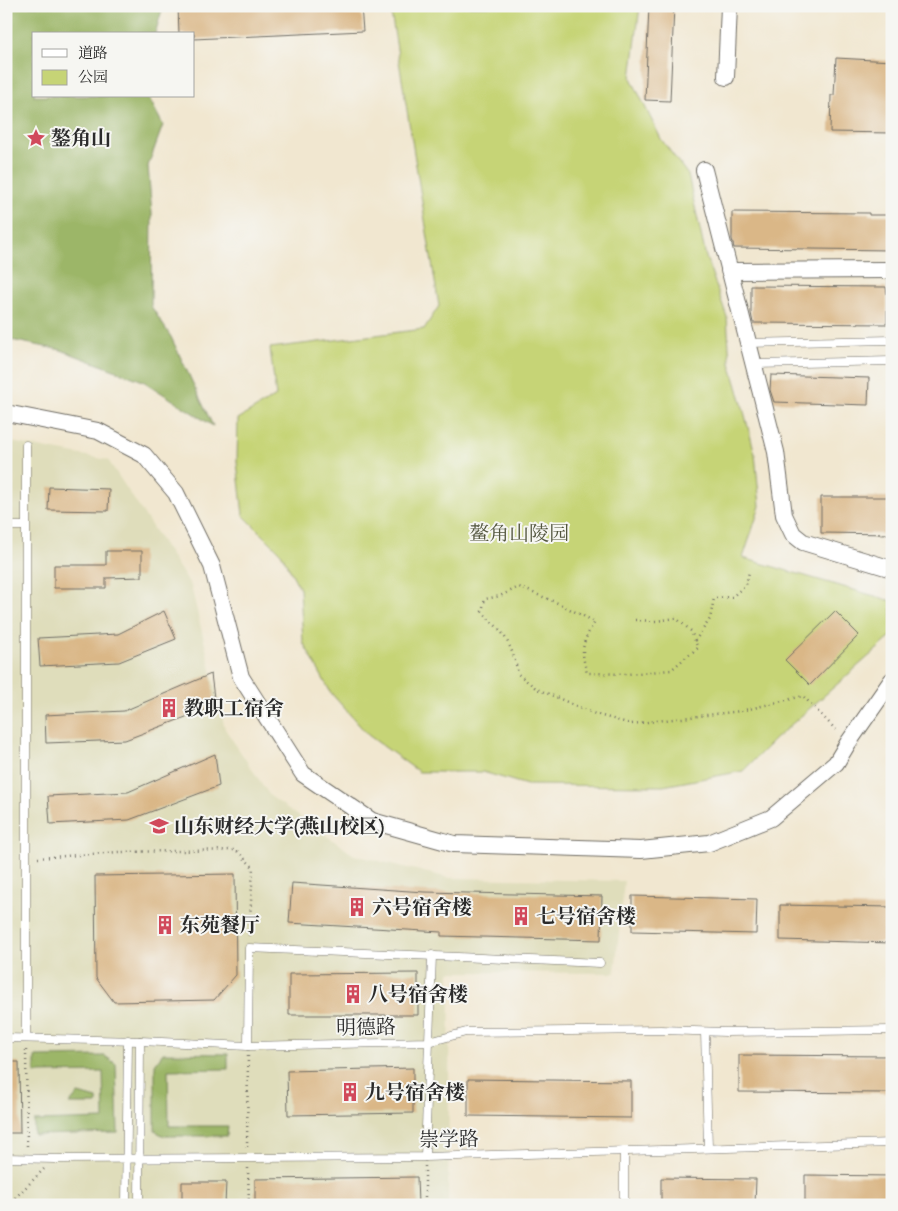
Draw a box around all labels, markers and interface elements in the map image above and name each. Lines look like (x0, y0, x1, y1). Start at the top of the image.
legend (32, 32, 195, 98)
text: 道路 (78, 44, 108, 63)
text: 公园 (78, 68, 108, 87)
place icon: 鏊角山 (25, 127, 47, 149)
place label: 鏊角山 (51, 127, 111, 152)
park label: 鳌角山陵园 (469, 522, 569, 547)
building icon: 教职工宿舍 (158, 697, 180, 719)
place label: 教职工宿舍 (184, 697, 284, 722)
school or university icon: 山东财经大学(燕山校区) (148, 815, 170, 837)
place label: 山东财经大学(燕山校区) (174, 815, 384, 840)
building icon: 六号宿舍楼 (346, 896, 368, 918)
place label: 六号宿舍楼 (372, 896, 472, 921)
building icon: 七号宿舍楼 (510, 905, 532, 927)
place label: 七号宿舍楼 (536, 905, 636, 930)
building icon: 东苑餐厅 (154, 914, 176, 936)
place label: 东苑餐厅 (180, 914, 260, 939)
building icon: 八号宿舍楼 (342, 983, 364, 1005)
place label: 八号宿舍楼 (368, 983, 468, 1008)
street label: 明德路 (336, 1015, 396, 1042)
building icon: 九号宿舍楼 (339, 1081, 361, 1103)
place label: 九号宿舍楼 (365, 1081, 465, 1106)
street label: 崇学路 (419, 1127, 479, 1154)

